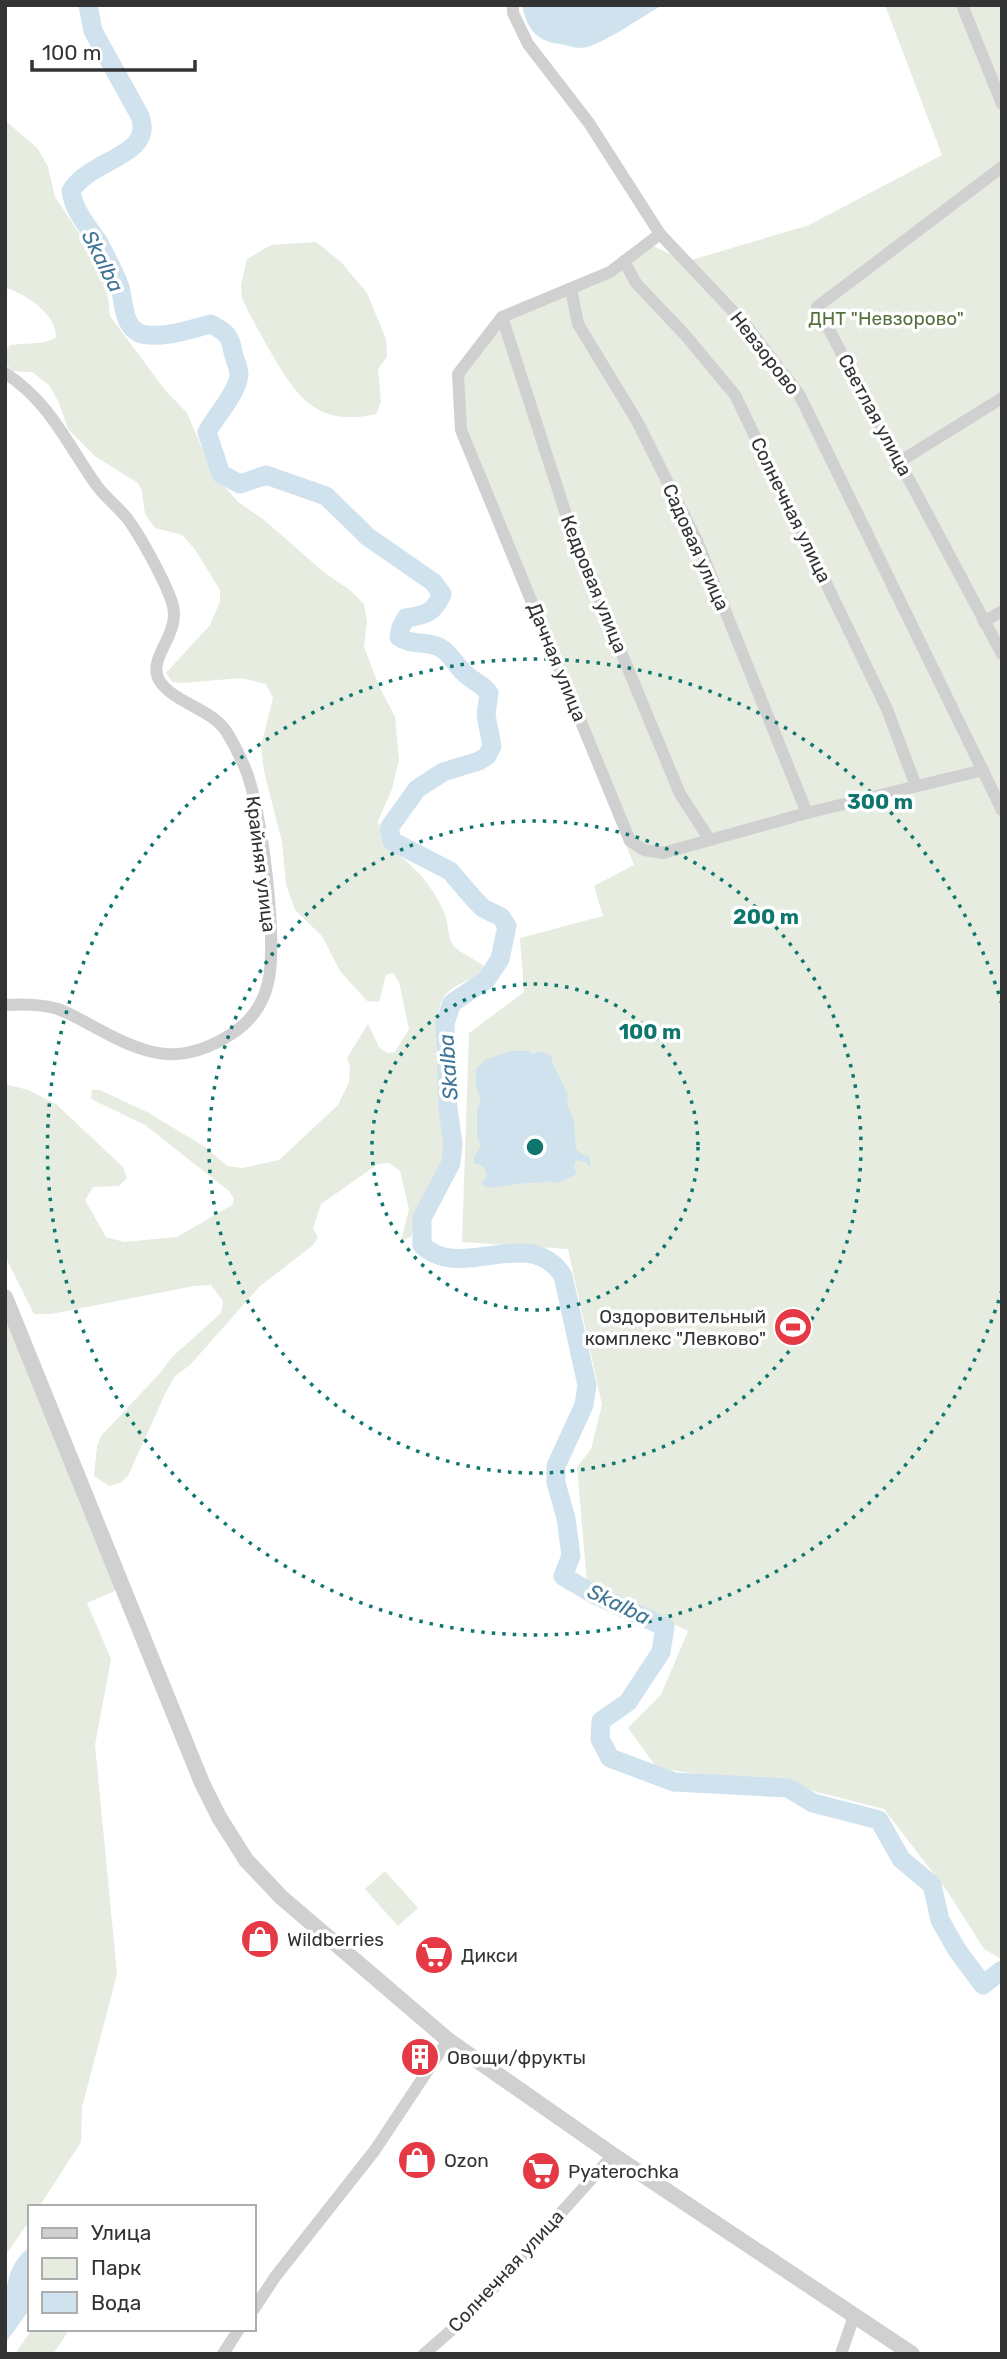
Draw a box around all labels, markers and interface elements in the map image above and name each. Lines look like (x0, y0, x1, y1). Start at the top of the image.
scale bar (32, 28, 194, 72)
text: 100 m (42, 40, 101, 65)
water label: Skalba (77, 226, 129, 296)
street label: Невзорово (725, 307, 805, 399)
park label: ДНТ "Невзорово" (808, 307, 964, 330)
street label: Светлая улица (833, 350, 917, 480)
street label: Солнечная улица (746, 434, 836, 586)
street label: Садовая улица (658, 480, 734, 614)
street label: Кедровая улица (556, 512, 632, 656)
street label: Дачная улица (523, 599, 591, 725)
text: 300 m (847, 789, 913, 814)
street label: Крайняя улица (241, 795, 281, 933)
text: 200 m (733, 904, 799, 929)
text: 100 m (619, 1019, 681, 1044)
water label: Skalba (433, 1033, 463, 1101)
centre of rings (523, 1135, 547, 1159)
place label: Оздоровительный комплекс "Левково" (585, 1305, 766, 1350)
sports icon: Оздоровительный комплекс "Левково" (772, 1306, 814, 1348)
water label: Skalba (584, 1578, 654, 1630)
shop icon: Wildberries (239, 1918, 281, 1960)
place label: Wildberries (287, 1928, 384, 1951)
supermarket icon: Дикси (413, 1934, 455, 1976)
place label: Дикси (461, 1944, 518, 1967)
building icon: Овощи/фрукты (399, 2036, 441, 2078)
place label: Овощи/фрукты (447, 2046, 586, 2069)
shop icon: Ozon (396, 2139, 438, 2181)
place label: Ozon (444, 2149, 489, 2172)
supermarket icon: Pyaterochka (520, 2150, 562, 2192)
place label: Pyaterochka (568, 2160, 679, 2183)
legend (28, 2205, 256, 2331)
street label: Солнечная улица (443, 2205, 569, 2337)
text: Улица (91, 2220, 151, 2245)
text: Парк (91, 2255, 141, 2280)
text: Вода (91, 2290, 141, 2315)

